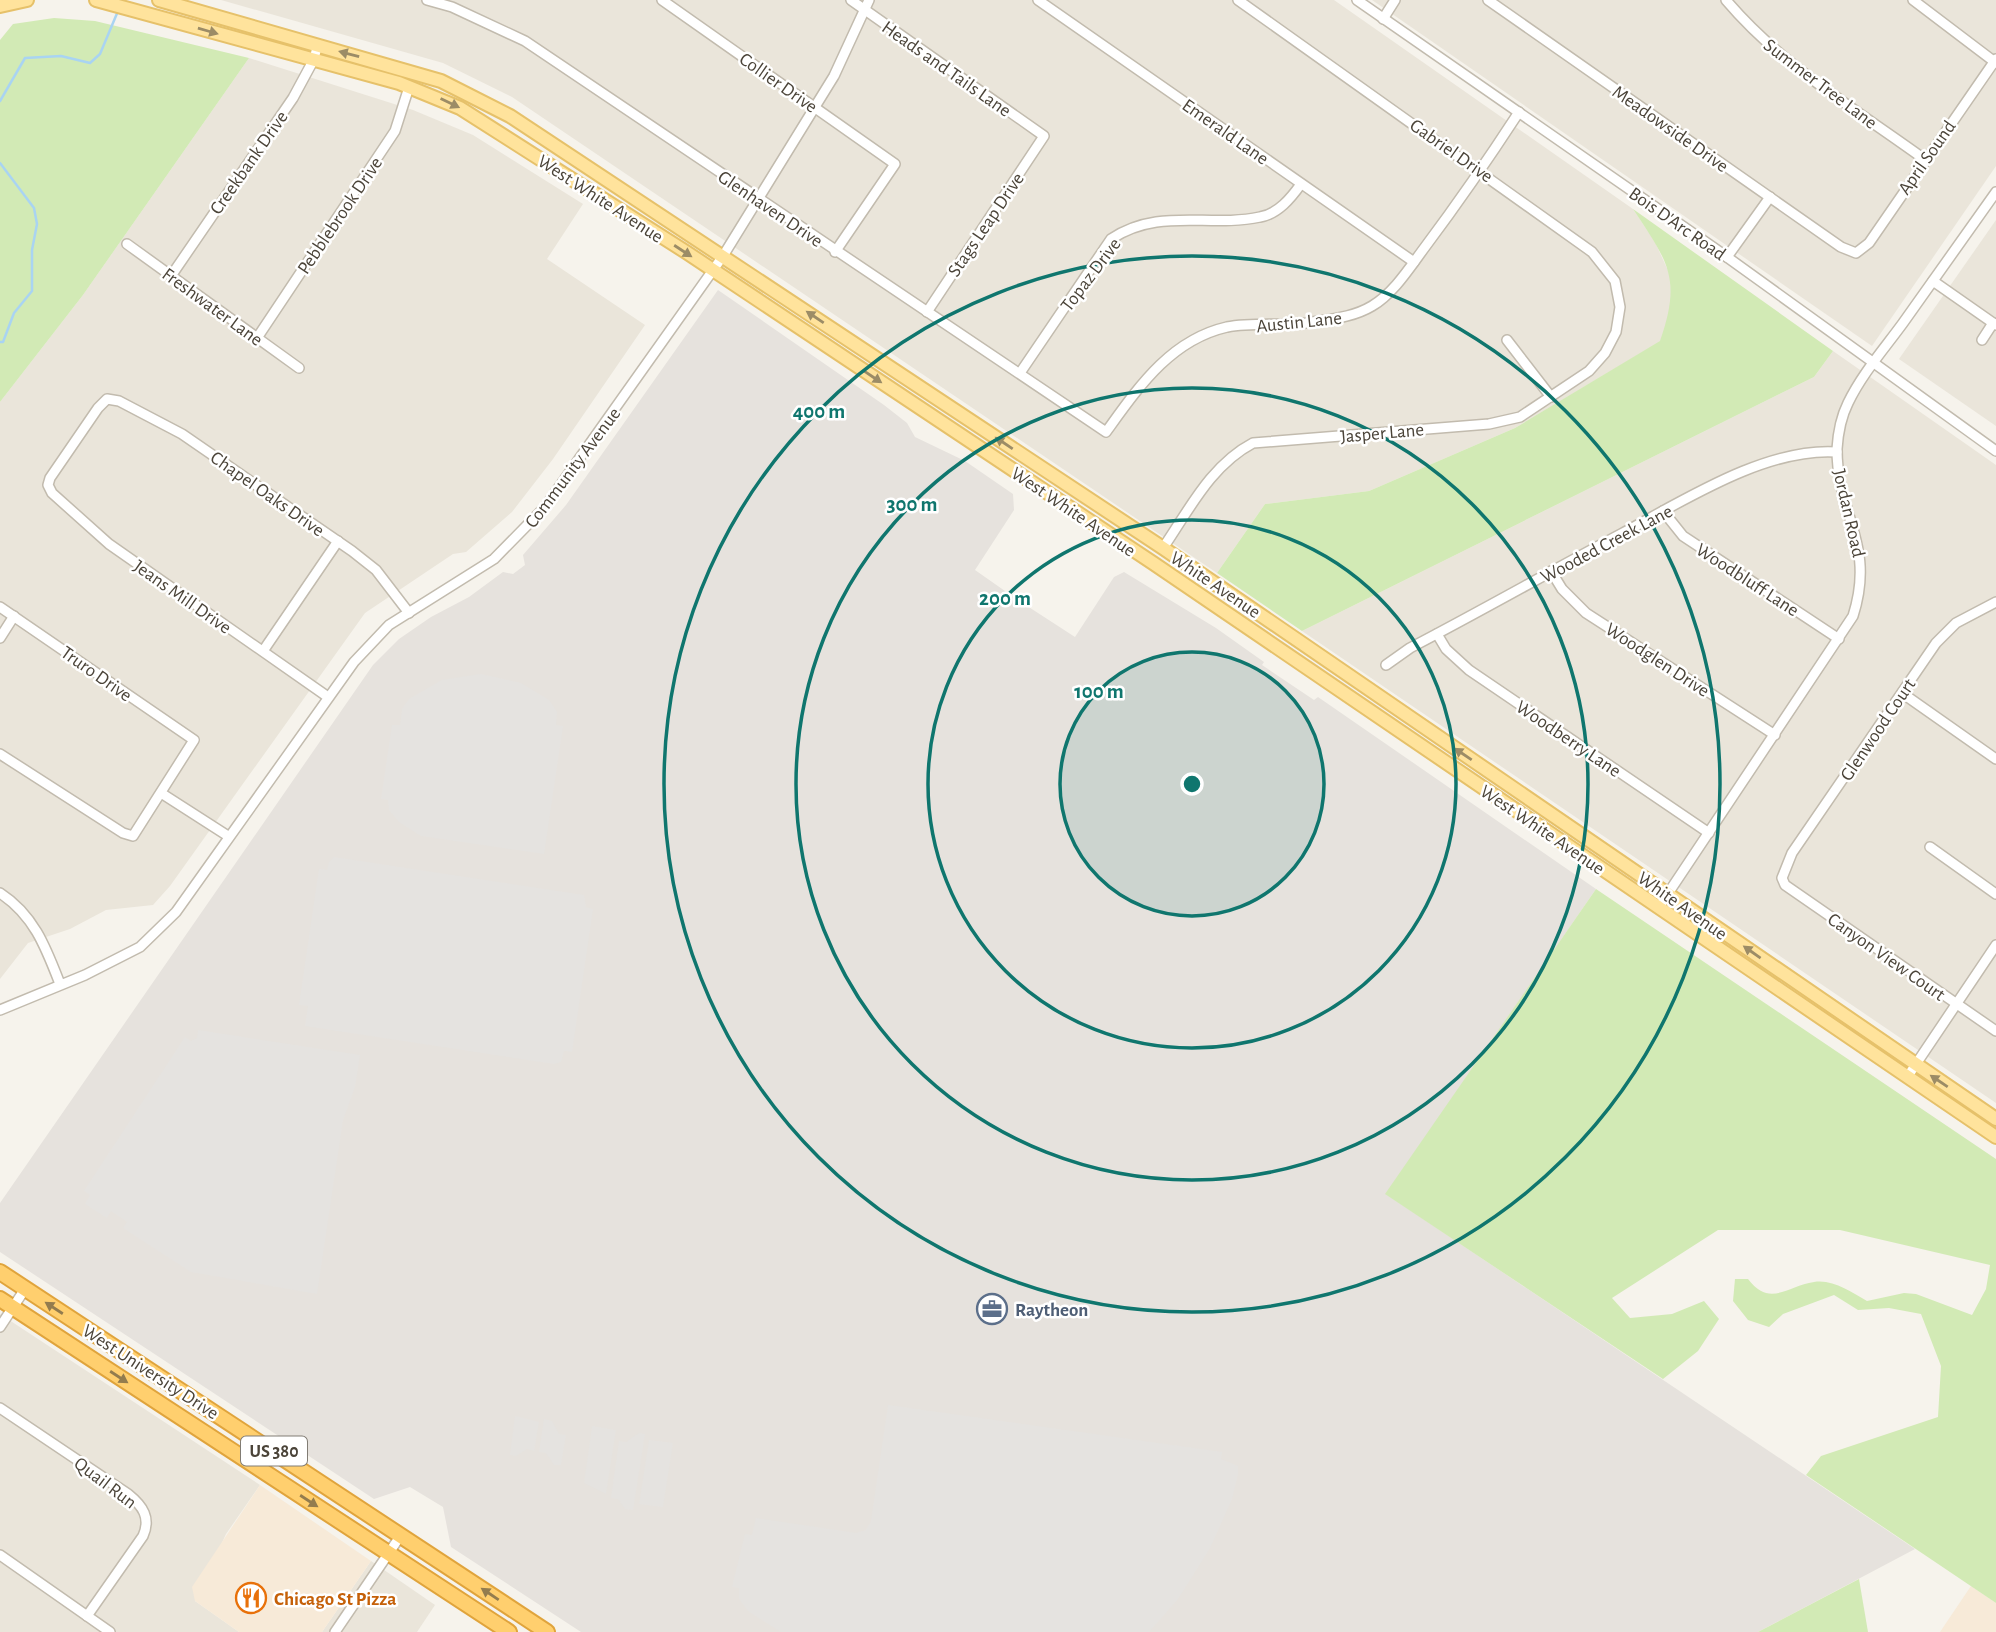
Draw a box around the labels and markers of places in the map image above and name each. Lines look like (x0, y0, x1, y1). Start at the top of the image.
centre of rings (1180, 772, 1204, 796)
office icon: Raytheon (975, 1292, 1009, 1326)
place label: Raytheon (1015, 1301, 1088, 1320)
restaurant icon: Chicago St Pizza (234, 1581, 268, 1615)
place label: Chicago St Pizza (274, 1590, 396, 1609)

